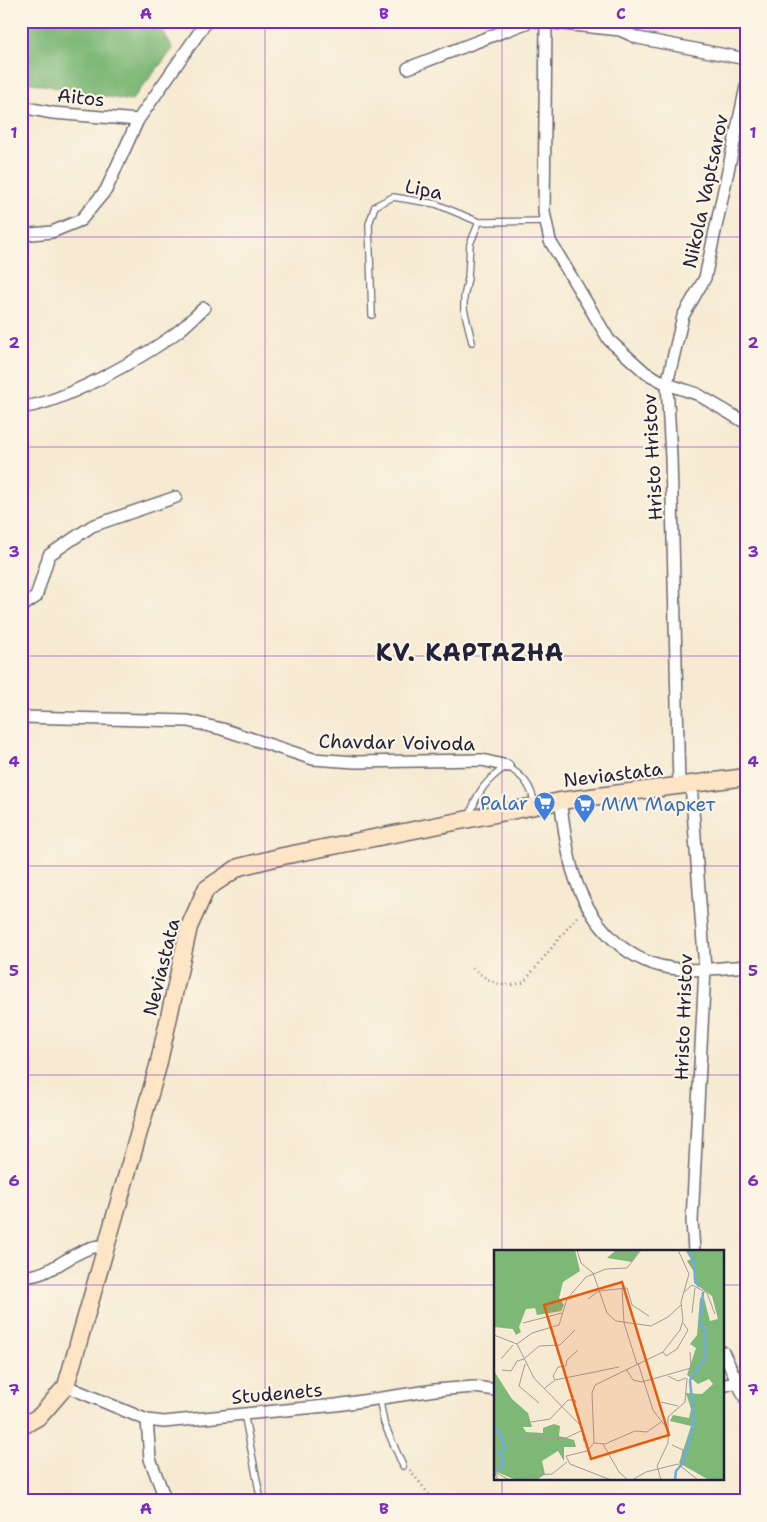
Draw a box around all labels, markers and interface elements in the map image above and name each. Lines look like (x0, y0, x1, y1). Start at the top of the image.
text: A (140, 3, 152, 24)
text: B (379, 3, 389, 24)
text: C (616, 3, 626, 24)
street label: Aitos (56, 83, 106, 112)
street label: Nikola Vaptsarov (677, 112, 734, 271)
text: 1 (10, 122, 18, 143)
text: 1 (749, 122, 757, 143)
street label: Lipa (403, 173, 445, 206)
text: 2 (8, 332, 20, 353)
text: 2 (747, 332, 759, 353)
street label: Hristo Hristov (637, 393, 668, 521)
text: 3 (8, 541, 20, 562)
text: 3 (747, 541, 759, 562)
district label: KV. KAPTAZHA (376, 637, 564, 669)
street label: Chavdar Voivoda (318, 729, 476, 756)
text: 4 (8, 751, 20, 772)
text: 4 (747, 751, 759, 772)
street label: Neviastata (562, 756, 664, 793)
place label: Palar (480, 791, 528, 816)
supermarket icon: Palar (532, 791, 556, 822)
supermarket icon: ММ Маркет (573, 792, 597, 823)
place label: ММ Маркет (601, 792, 716, 817)
street label: Neviastata (137, 916, 186, 1019)
street label: Hristo Hristov (669, 953, 698, 1081)
text: 5 (9, 960, 19, 981)
text: 5 (748, 960, 758, 981)
text: 6 (8, 1170, 20, 1191)
text: 6 (747, 1170, 759, 1191)
inset map (494, 1250, 724, 1480)
street label: Studenets (230, 1377, 324, 1410)
text: 7 (8, 1379, 20, 1400)
text: 7 (747, 1379, 759, 1400)
text: A (140, 1498, 152, 1519)
text: B (379, 1498, 389, 1519)
text: C (616, 1498, 626, 1519)

